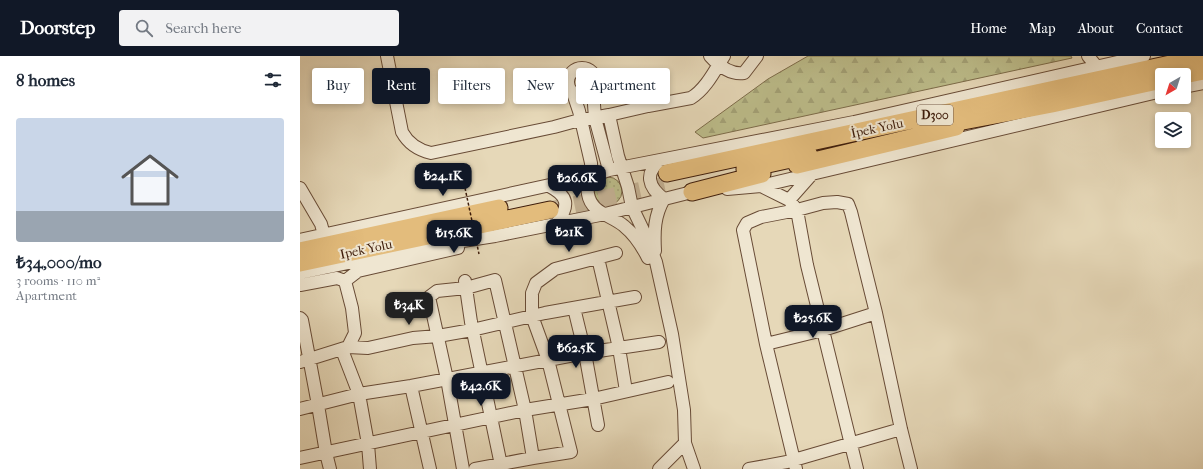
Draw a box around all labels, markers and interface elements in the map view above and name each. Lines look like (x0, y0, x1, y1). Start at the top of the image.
search box (119, 10, 399, 46)
text: Doorstep (20, 17, 95, 39)
icon: search (133, 17, 155, 39)
text: Search here (165, 19, 241, 37)
text: Home (970, 20, 1007, 37)
text: Map (1029, 20, 1056, 37)
text: About (1078, 20, 1114, 37)
text: Contact (1136, 20, 1183, 37)
chip: Buy (312, 68, 364, 104)
chip: Rent (372, 68, 430, 104)
chip: Filters (438, 68, 505, 104)
chip: New (513, 68, 568, 104)
chip: Apartment (576, 68, 670, 104)
north arrow (1155, 68, 1191, 104)
map controls (1155, 68, 1191, 148)
icon: filters (262, 69, 284, 91)
text: 8 homes (16, 70, 75, 90)
road number: D300 (917, 105, 953, 125)
button: layers (1155, 112, 1191, 148)
street label: İpek Yolu (850, 115, 905, 141)
icon: home (114, 144, 186, 216)
pin: ₺24.1K (410, 163, 476, 197)
pin: ₺26.6K (544, 165, 610, 199)
text: ₺24.1K (424, 168, 462, 183)
text: ₺26.6K (557, 170, 597, 185)
pin: ₺21K (545, 219, 593, 253)
pin: ₺15.6K (421, 220, 487, 254)
text: ₺21K (555, 224, 583, 239)
text: ₺15.6K (436, 225, 472, 240)
street label: Ipek Yolu (339, 236, 394, 262)
text: ₺34,000/mo (16, 252, 102, 272)
text: 3 rooms · 110 m² (16, 273, 100, 288)
text: Apartment (16, 288, 77, 303)
pin: ₺34K (385, 292, 433, 326)
text: ₺34K (394, 297, 424, 312)
pin: ₺25.6K (780, 305, 846, 339)
text: ₺25.6K (794, 310, 832, 325)
pin: ₺62.5K (543, 335, 609, 369)
text: ₺62.5K (557, 340, 595, 355)
pin: ₺42.6K (448, 373, 514, 407)
text: ₺42.6K (461, 378, 501, 393)

